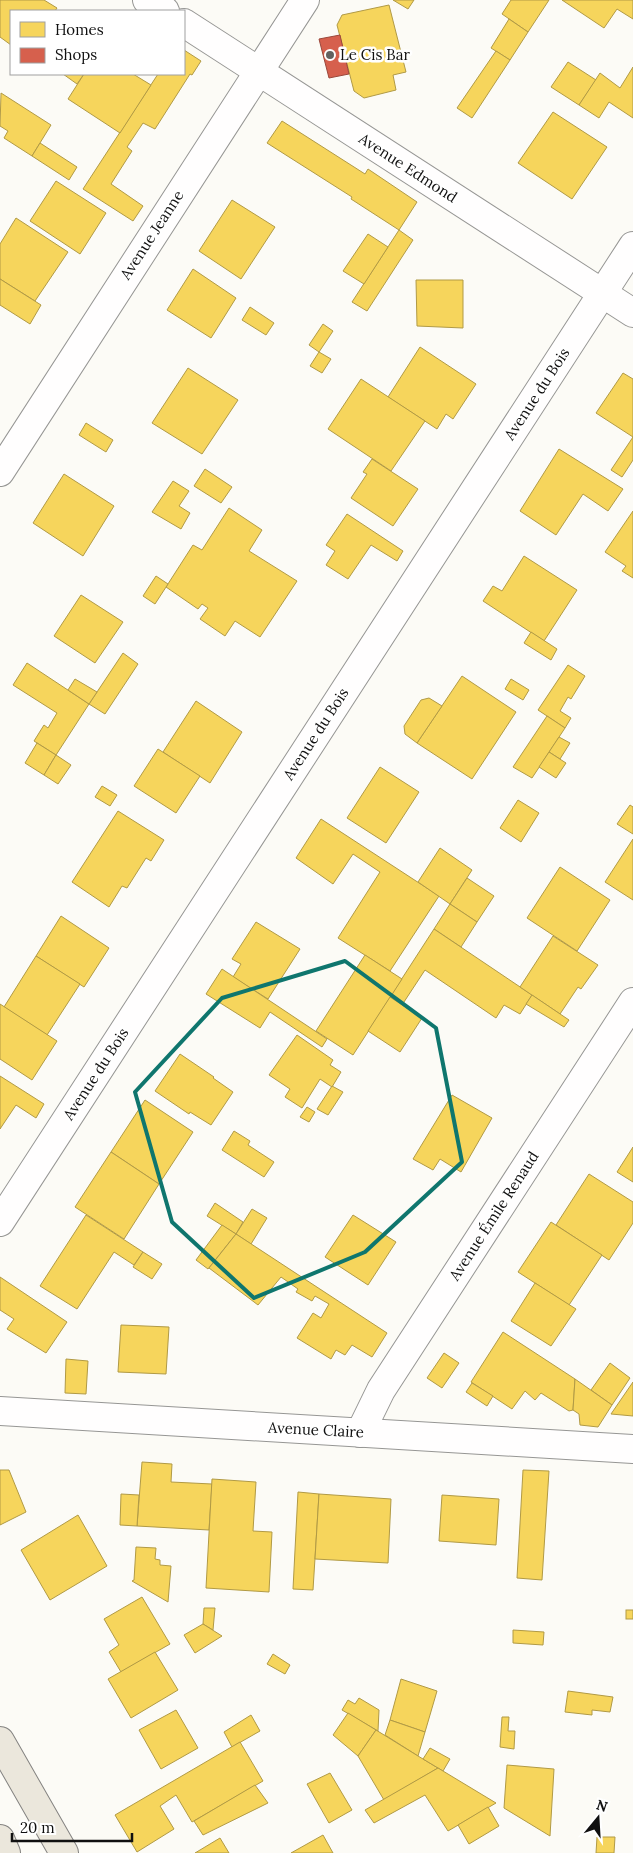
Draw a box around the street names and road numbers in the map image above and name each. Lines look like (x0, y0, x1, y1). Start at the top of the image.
street label: Avenue Edmond (355, 128, 461, 206)
street label: Avenue Jeanne (115, 187, 187, 284)
street label: Avenue du Bois (499, 344, 573, 444)
street label: Avenue du Bois (278, 684, 352, 784)
street label: Avenue du Bois (58, 1024, 132, 1124)
street label: Avenue Émile Renaud (444, 1148, 542, 1285)
street label: Avenue Claire (267, 1417, 364, 1441)

